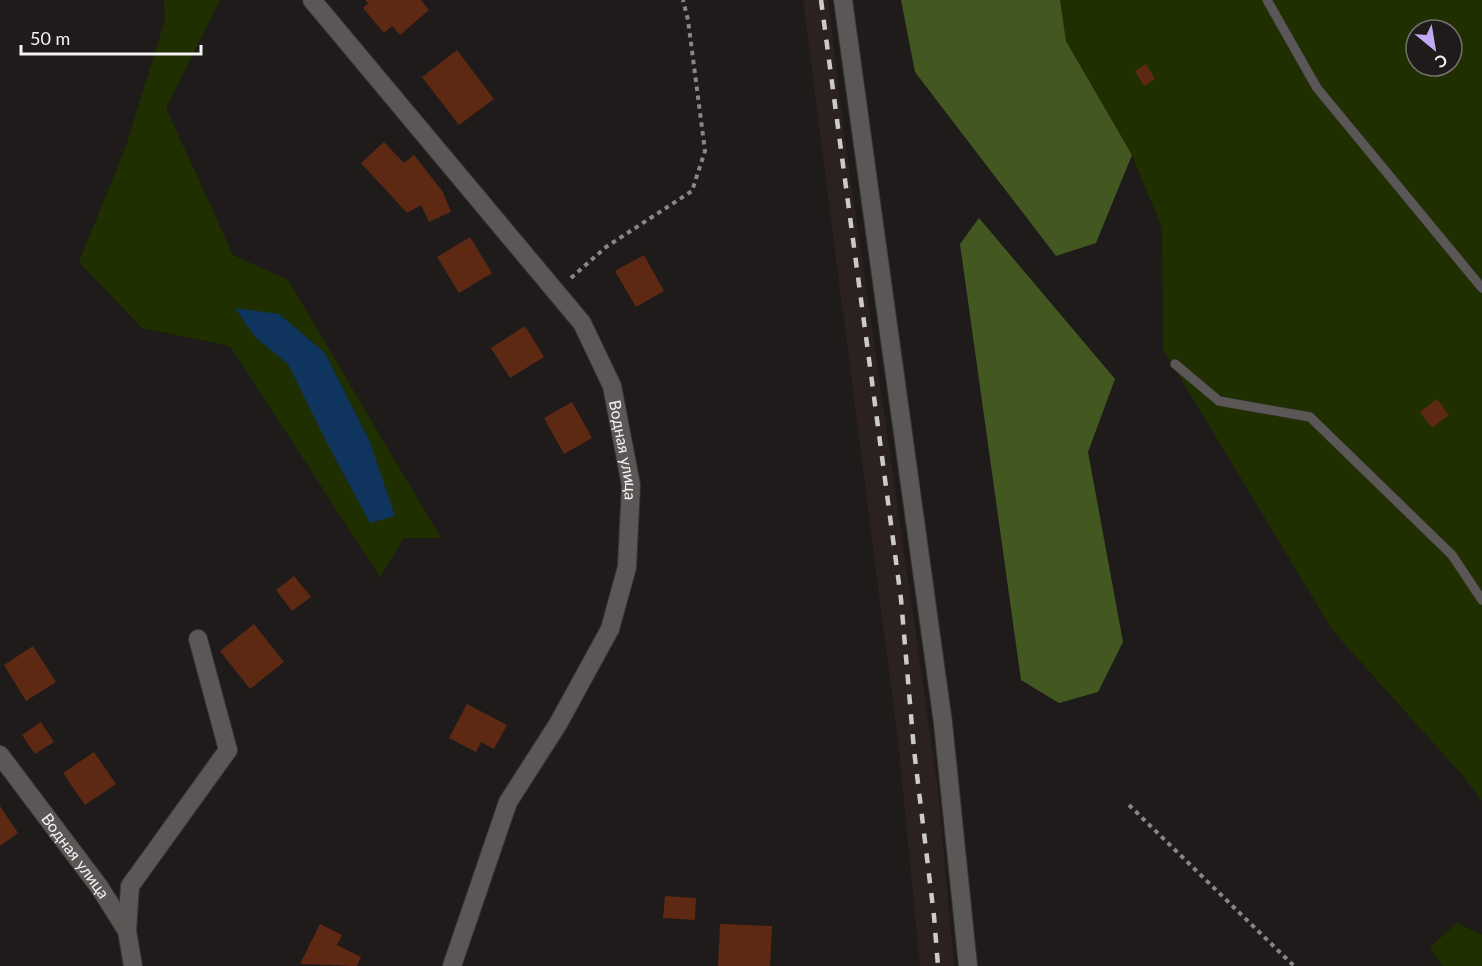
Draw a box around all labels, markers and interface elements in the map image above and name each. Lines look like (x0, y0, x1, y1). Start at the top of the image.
scale bar (21, 18, 201, 56)
north arrow (1404, 18, 1464, 78)
text: 50 m (30, 27, 70, 49)
text: С (1432, 51, 1451, 73)
street label: Водная улица (606, 398, 641, 501)
street label: Водная улица (38, 809, 114, 902)

